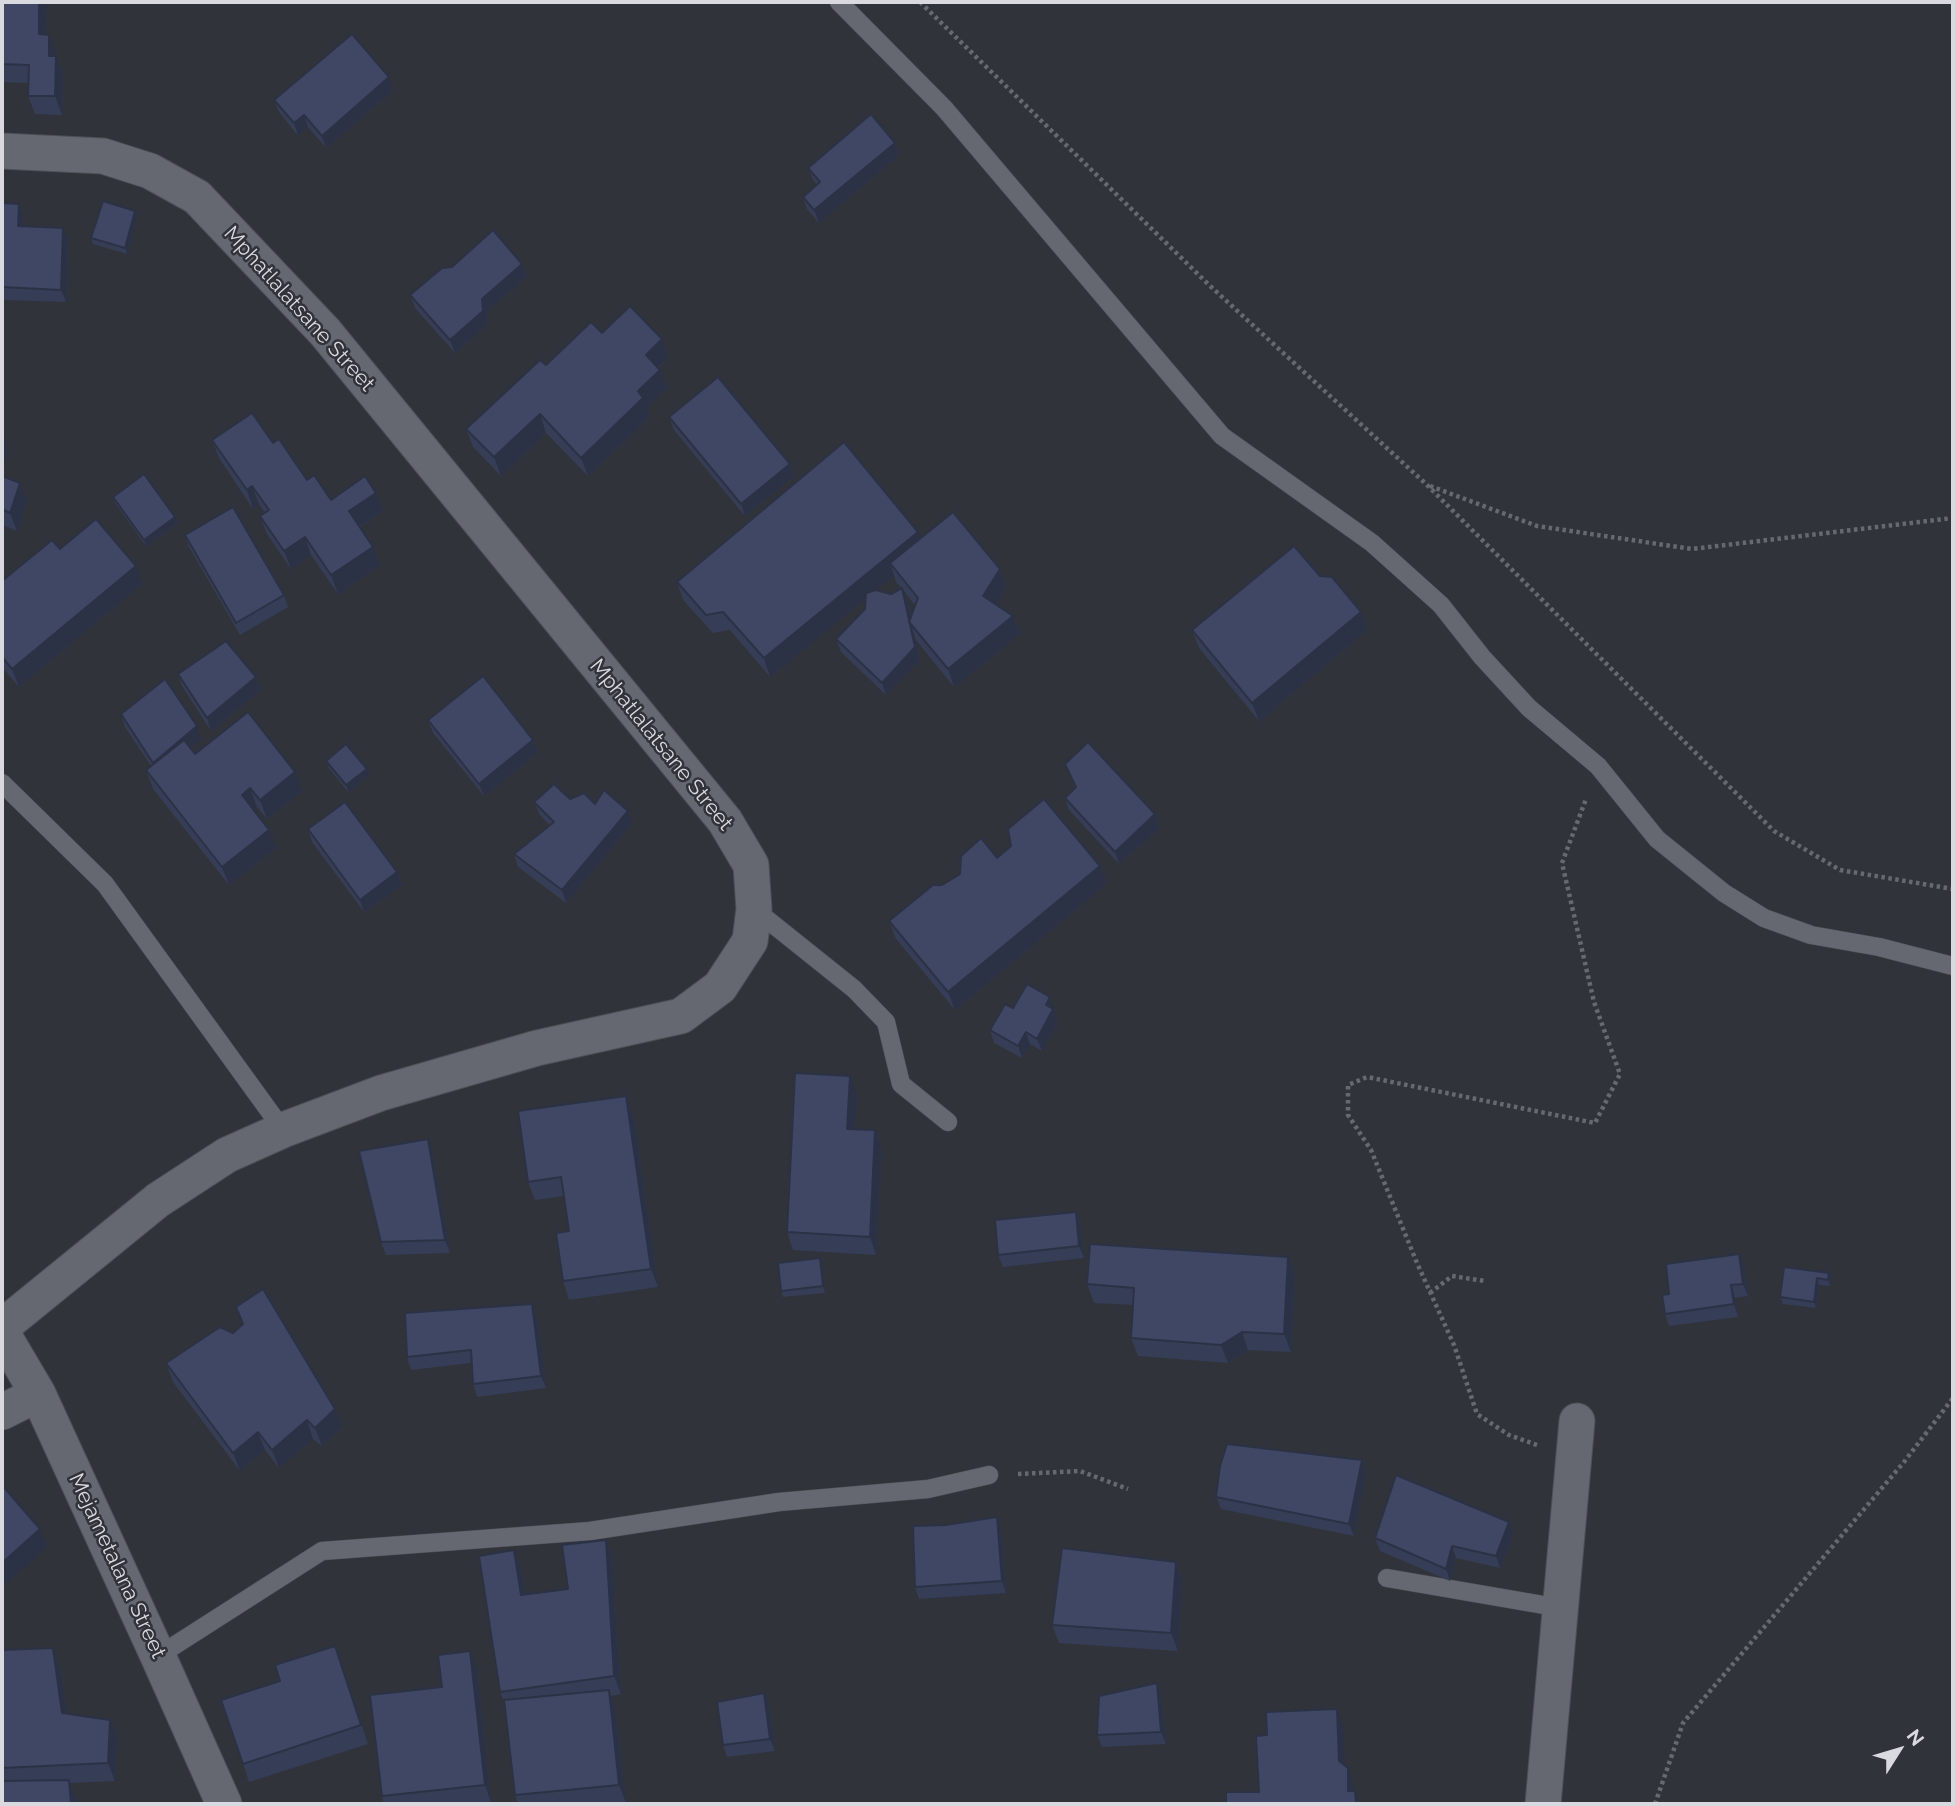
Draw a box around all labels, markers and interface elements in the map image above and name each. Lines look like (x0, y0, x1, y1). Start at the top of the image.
street label: Mphatlalatsane Street (218, 221, 380, 397)
street label: Mphatlalatsane Street (584, 654, 738, 836)
street label: Mejametalana Street (63, 1470, 171, 1662)
north arrow (1864, 1715, 1934, 1785)
text: N (1903, 1725, 1929, 1750)

